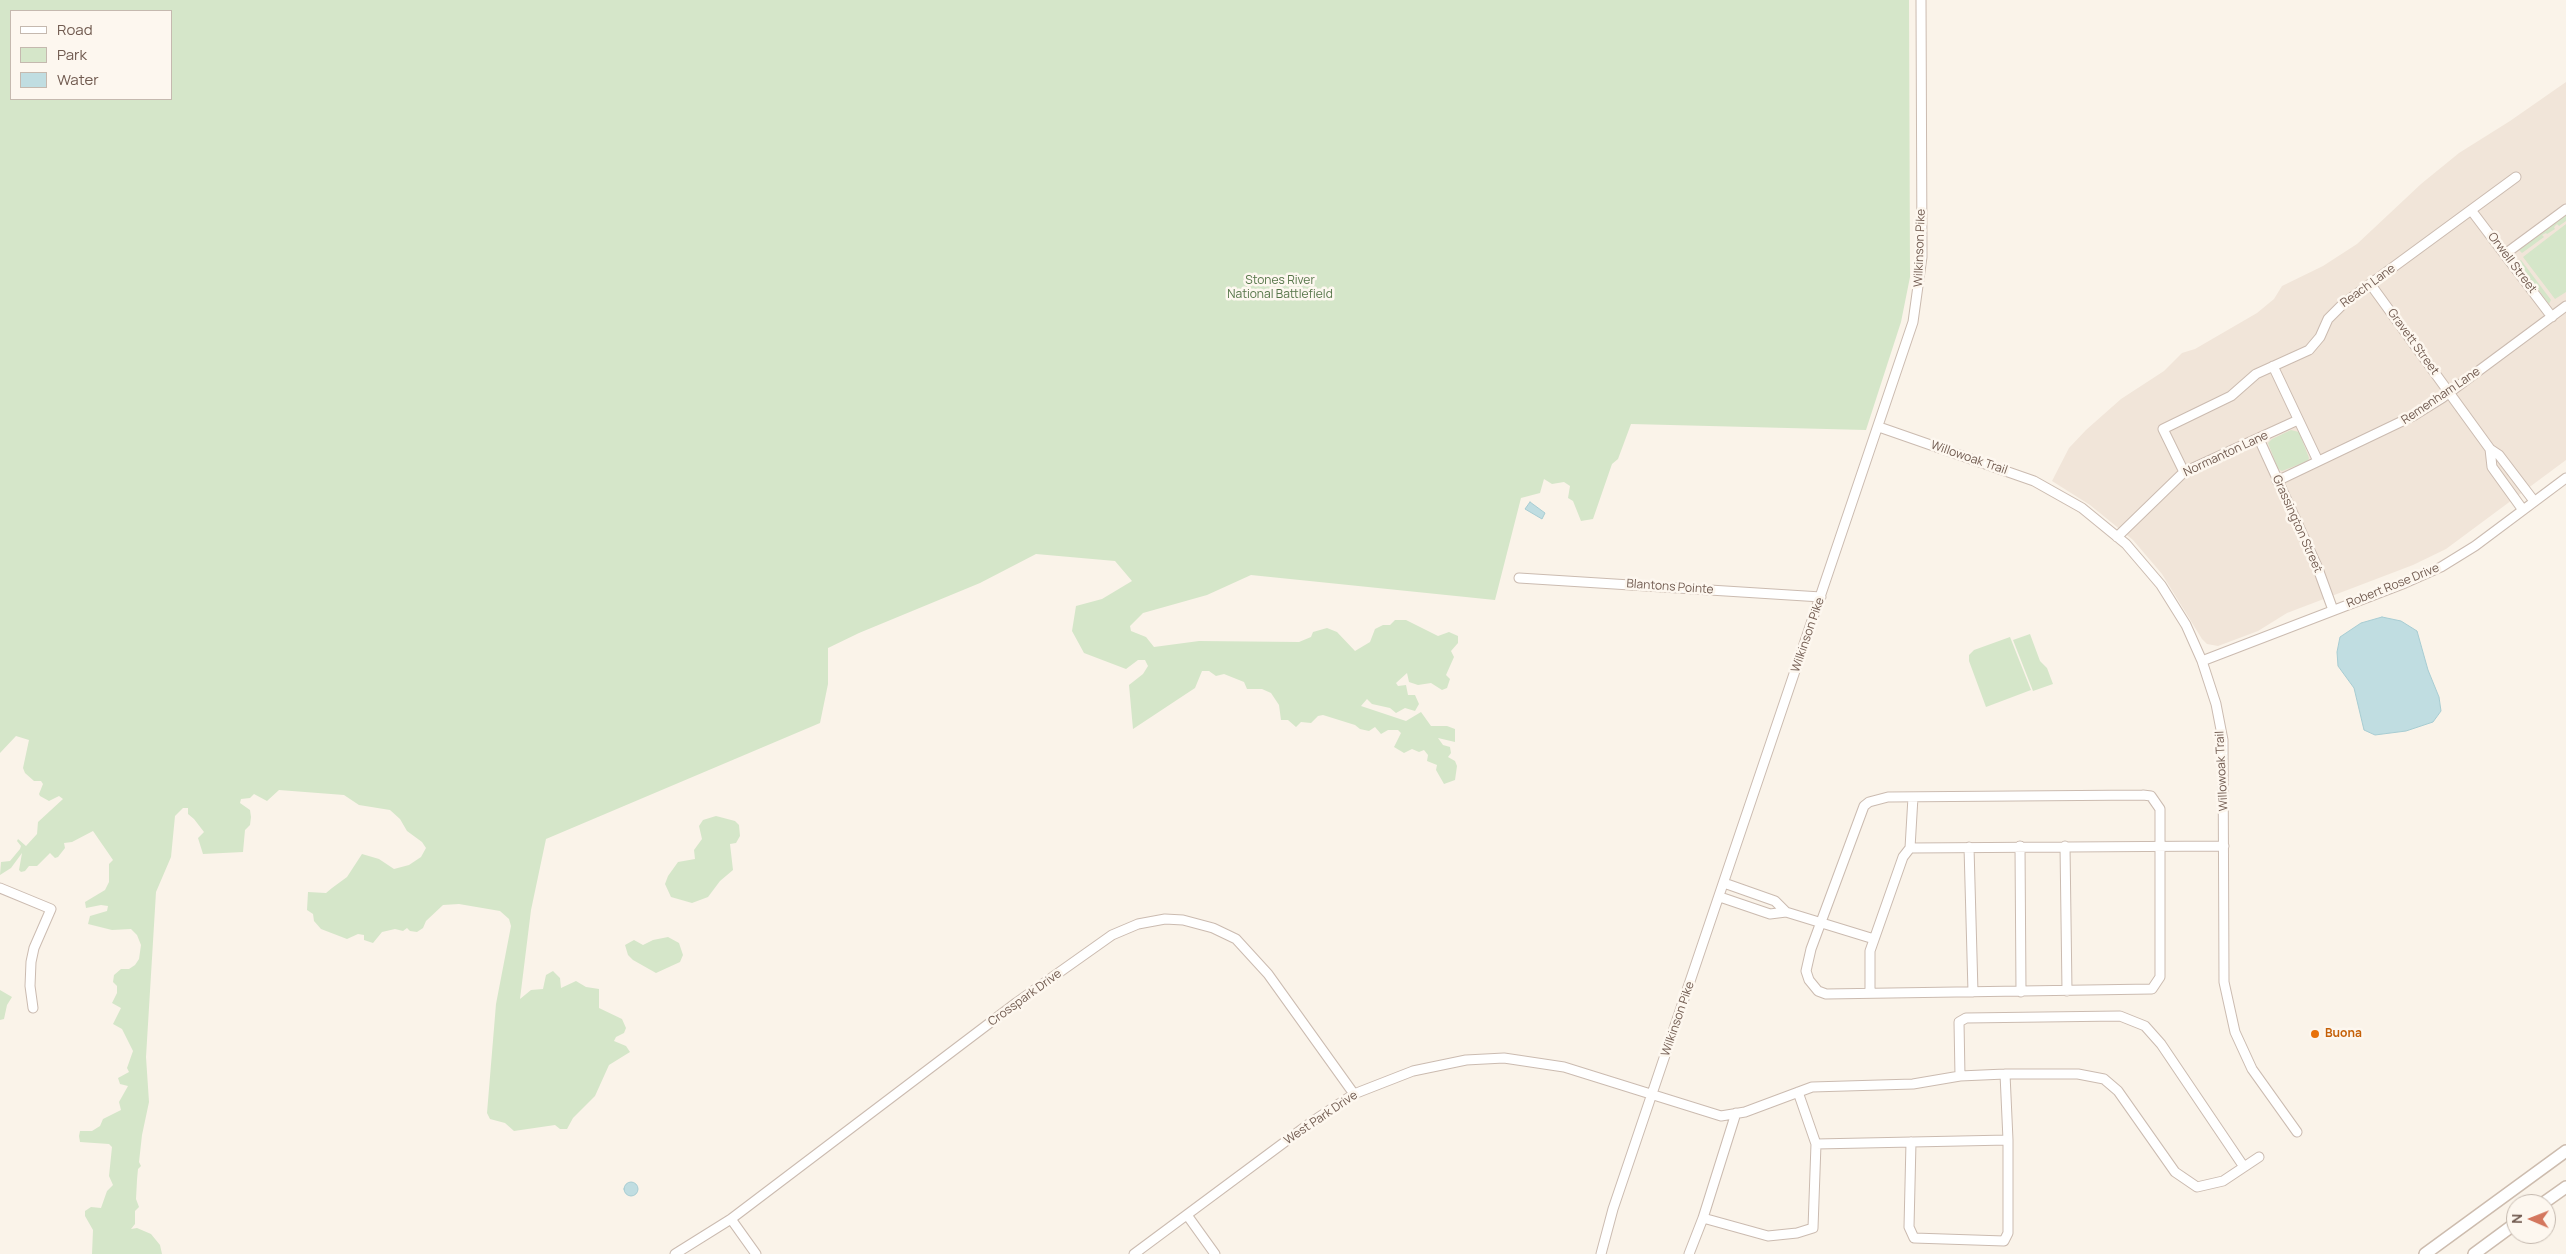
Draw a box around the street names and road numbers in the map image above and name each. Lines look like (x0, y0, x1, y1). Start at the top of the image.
street label: Wilkinson Pike (1911, 209, 1929, 287)
street label: Orwell Street (2485, 230, 2539, 296)
street label: Reach Lane (2338, 261, 2398, 311)
street label: Gravett Street (2384, 306, 2442, 378)
street label: Remenham Lane (2399, 364, 2483, 428)
street label: Normanton Lane (2181, 428, 2271, 480)
street label: Willowoak Trail (1929, 438, 2009, 478)
street label: Grassington Street (2269, 473, 2325, 575)
street label: Robert Rose Drive (2345, 561, 2441, 611)
street label: Blantons Pointe (1626, 577, 1714, 597)
street label: Wilkinson Pike (1788, 596, 1828, 674)
street label: Willowoak Trail (2213, 731, 2231, 811)
street label: Crosspark Drive (986, 967, 1064, 1029)
street label: Wilkinson Pike (1658, 980, 1698, 1058)
street label: West Park Drive (1282, 1088, 1360, 1148)

